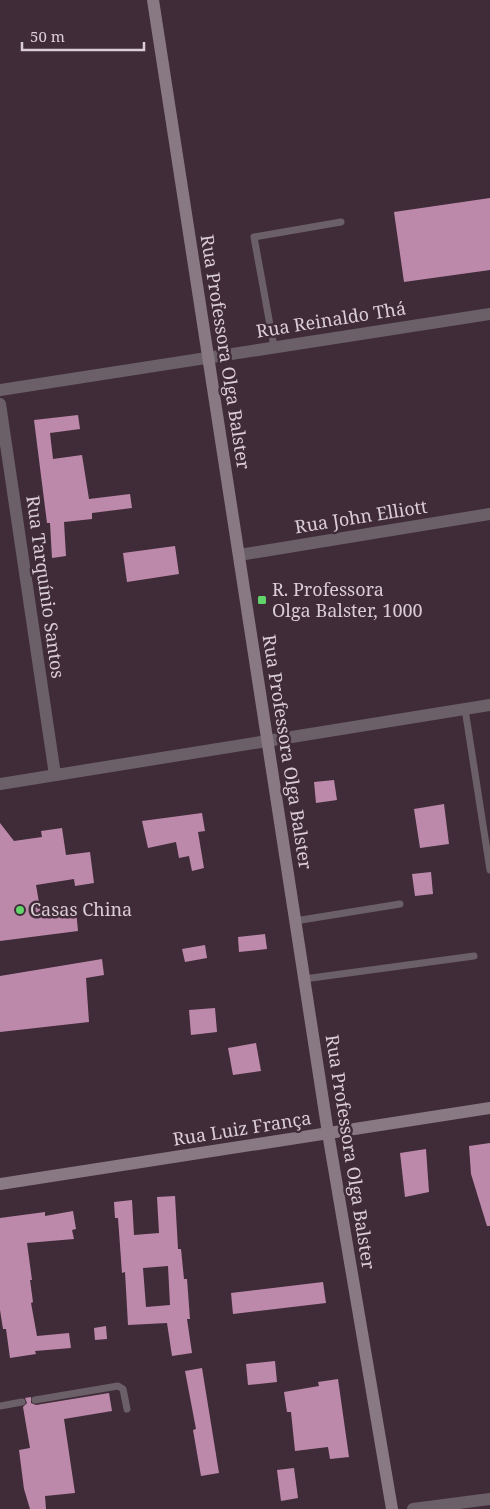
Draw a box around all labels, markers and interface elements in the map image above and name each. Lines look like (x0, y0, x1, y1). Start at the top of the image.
scale bar (22, 20, 145, 52)
text: 50 m (30, 26, 65, 46)
street label: Rua Professora Olga Balster (196, 233, 256, 471)
street label: Rua Reinaldo Thá (254, 295, 407, 343)
street label: Rua Tarquínio Santos (21, 494, 71, 680)
street label: Rua John Elliott (293, 494, 429, 538)
place label: R. Professora Olga Balster, 1000 (272, 577, 423, 622)
marker: R. Professora Olga Balster, 1000 (256, 594, 268, 606)
street label: Rua Professora Olga Balster (258, 633, 318, 871)
place label: Casas China (30, 897, 132, 921)
marker: Casas China (14, 904, 26, 916)
street label: Rua Professora Olga Balster (321, 1033, 381, 1271)
street label: Rua Luiz França (171, 1105, 313, 1151)

